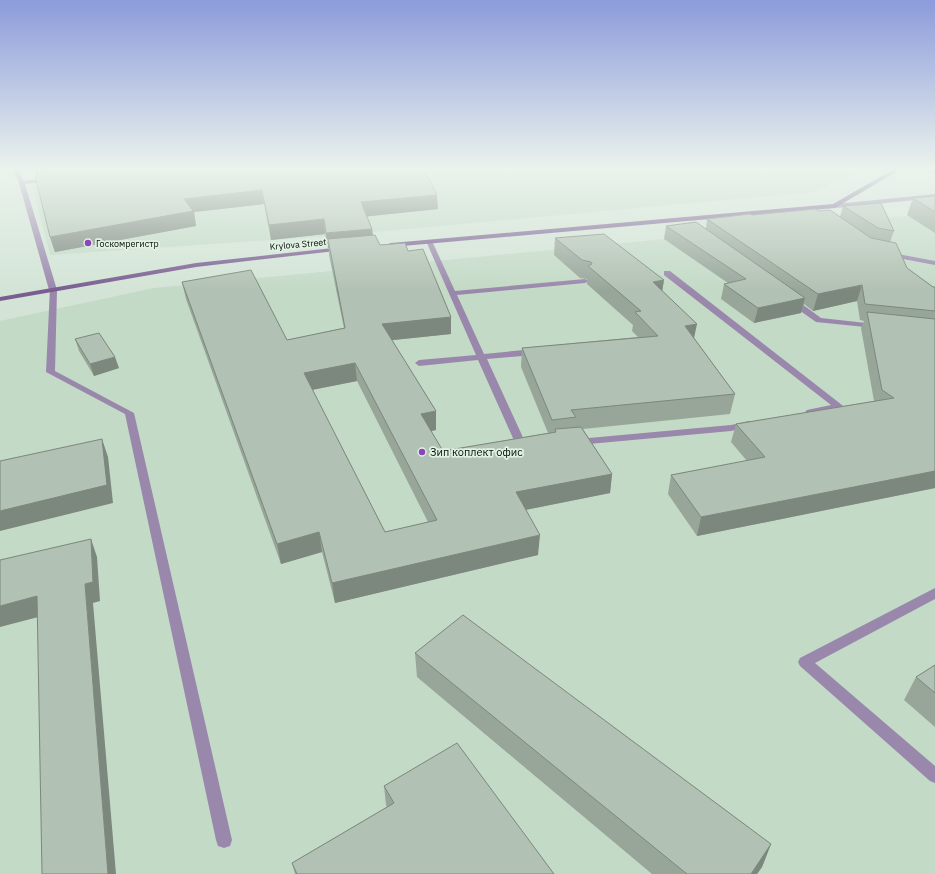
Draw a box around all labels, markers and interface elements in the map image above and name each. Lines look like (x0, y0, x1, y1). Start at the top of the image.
street label: Krylova Street (269, 236, 327, 252)
marker: Госкомрегистр (83, 238, 93, 248)
place label: Госкомрегистр (96, 238, 159, 249)
place label: Зип коплект офис (430, 445, 523, 459)
marker: Зип коплект офис (417, 447, 427, 457)

